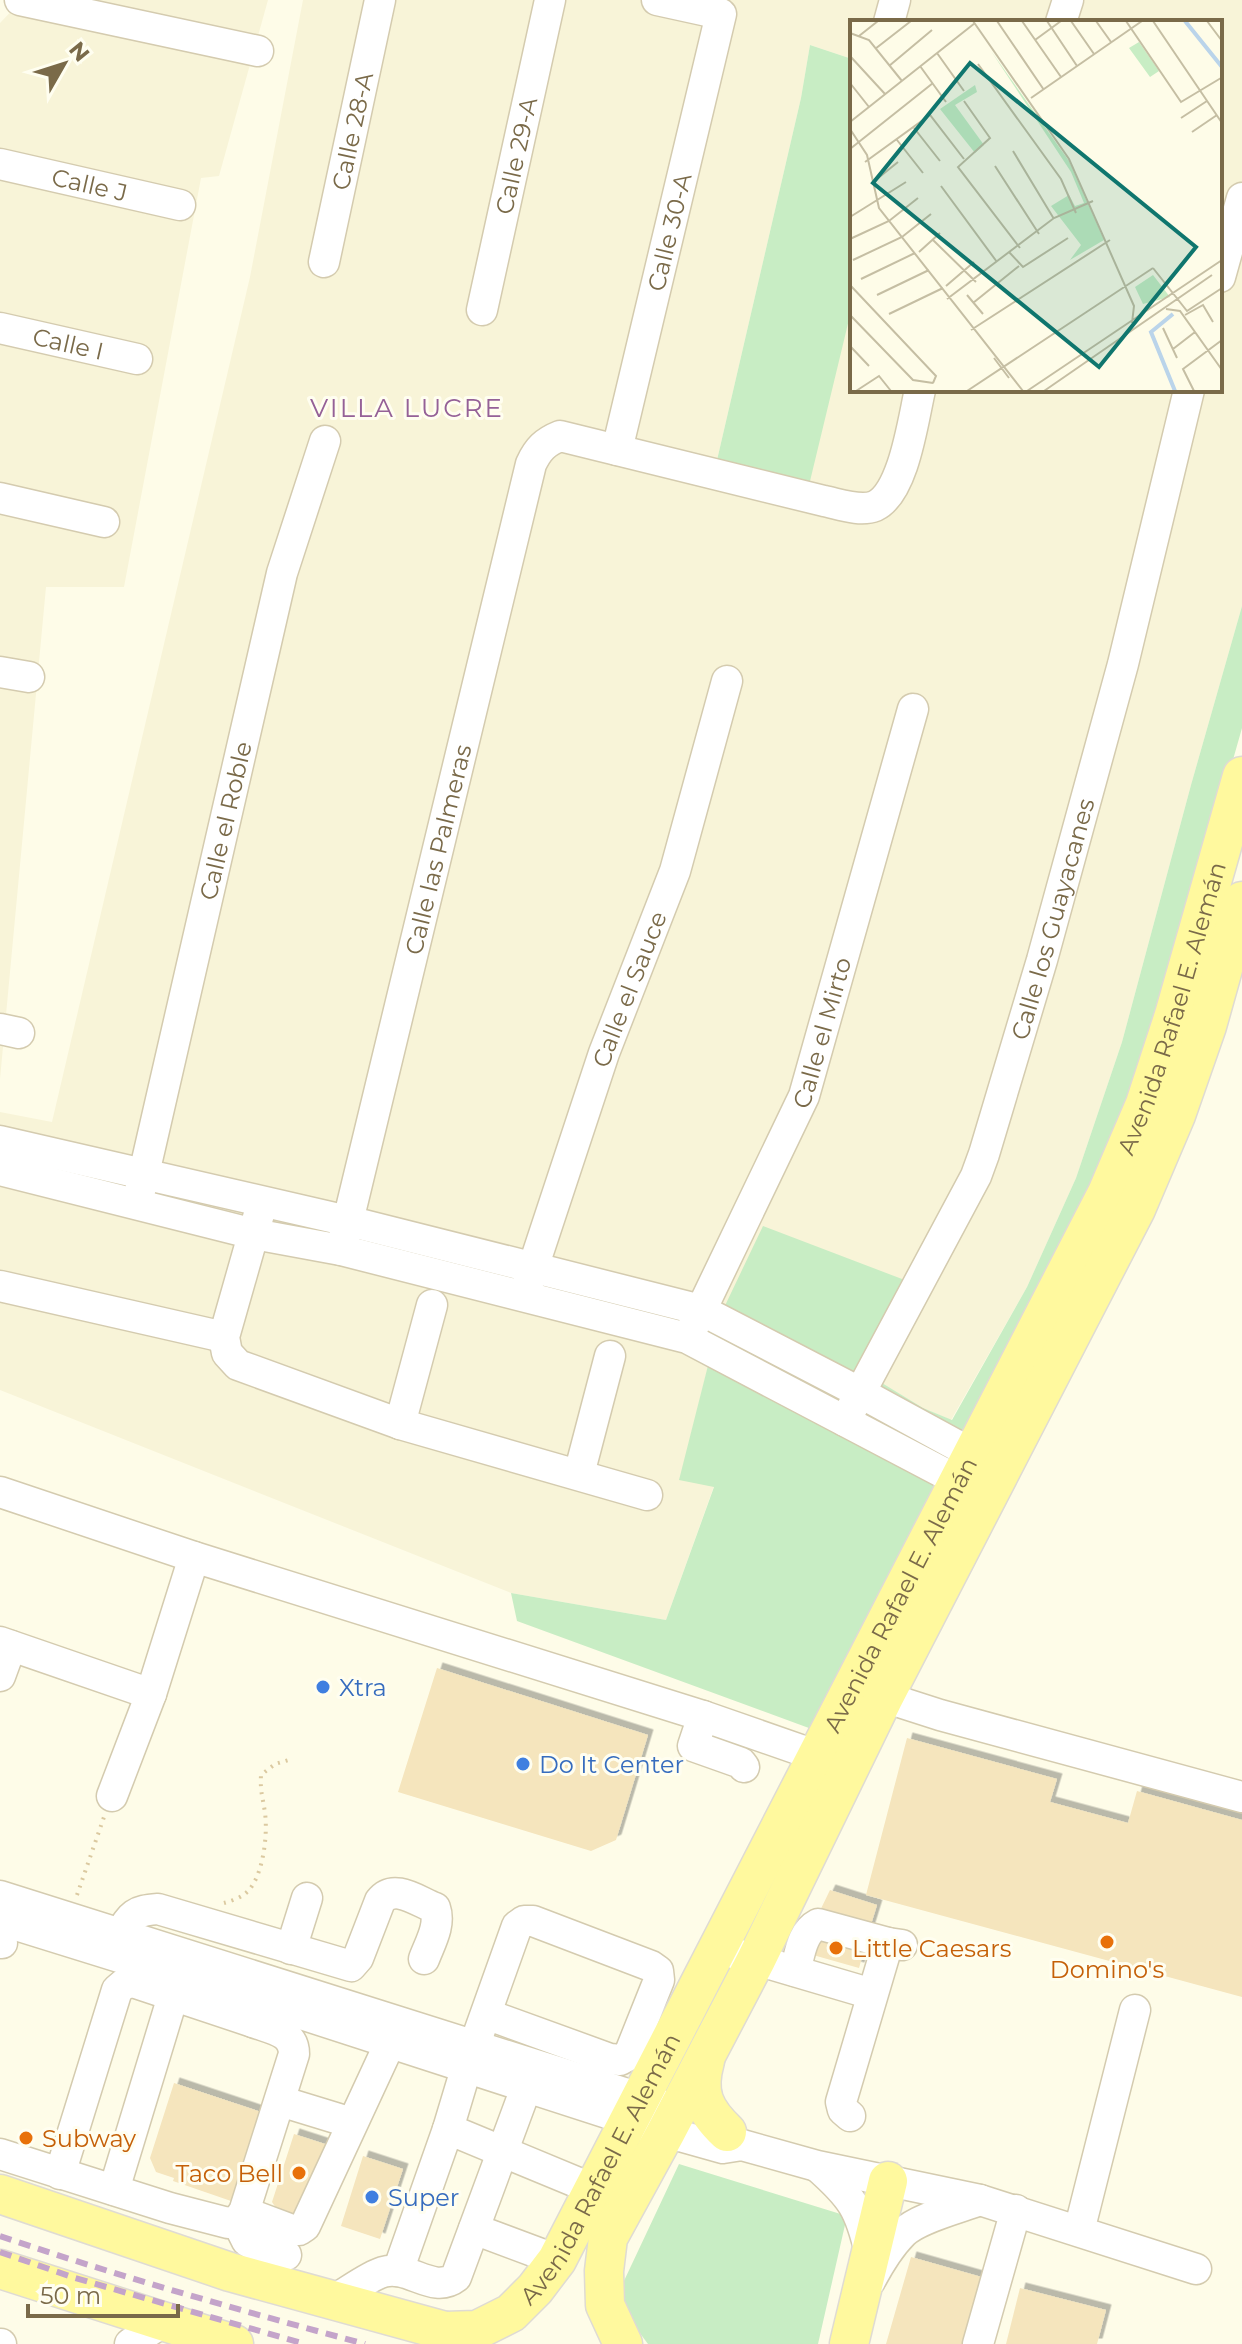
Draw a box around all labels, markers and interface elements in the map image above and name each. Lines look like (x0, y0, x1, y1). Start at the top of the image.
inset map (850, 20, 1222, 392)
north arrow (24, 24, 104, 104)
text: N (63, 36, 95, 67)
street label: Calle 28-A (325, 69, 379, 193)
street label: Calle 29-A (489, 94, 543, 217)
street label: Calle J (49, 162, 130, 207)
street label: Calle 30-A (641, 169, 697, 294)
street label: Calle I (30, 321, 107, 366)
district label: VILLA LUCRE (310, 392, 504, 424)
street label: Calle el Roble (193, 739, 257, 903)
street label: Calle las Palmeras (398, 741, 477, 958)
street label: Calle los Guayacanes (1004, 795, 1100, 1043)
street label: Avenida Rafael E. Alemán (1111, 858, 1231, 1159)
street label: Calle el Sauce (586, 907, 672, 1071)
street label: Calle el Mirto (786, 954, 857, 1113)
street label: Avenida Rafael E. Alemán (817, 1452, 983, 1737)
place label: Xtra (339, 1673, 387, 1702)
marker: Xtra (314, 1678, 332, 1696)
place label: Do It Center (539, 1750, 684, 1779)
marker: Do It Center (514, 1755, 532, 1773)
marker: Domino's (1098, 1933, 1116, 1951)
place label: Little Caesars (852, 1934, 1011, 1963)
marker: Little Caesars (827, 1939, 845, 1957)
place label: Domino's (1050, 1955, 1164, 1984)
street label: Avenida Rafael E. Alemán (514, 2028, 686, 2310)
place label: Subway (42, 2124, 136, 2153)
marker: Subway (17, 2129, 35, 2147)
place label: Taco Bell (176, 2159, 283, 2188)
marker: Taco Bell (290, 2164, 308, 2182)
place label: Super (388, 2183, 459, 2212)
marker: Super (363, 2188, 381, 2206)
scale bar (28, 2268, 178, 2318)
text: 50 m (40, 2281, 101, 2310)

